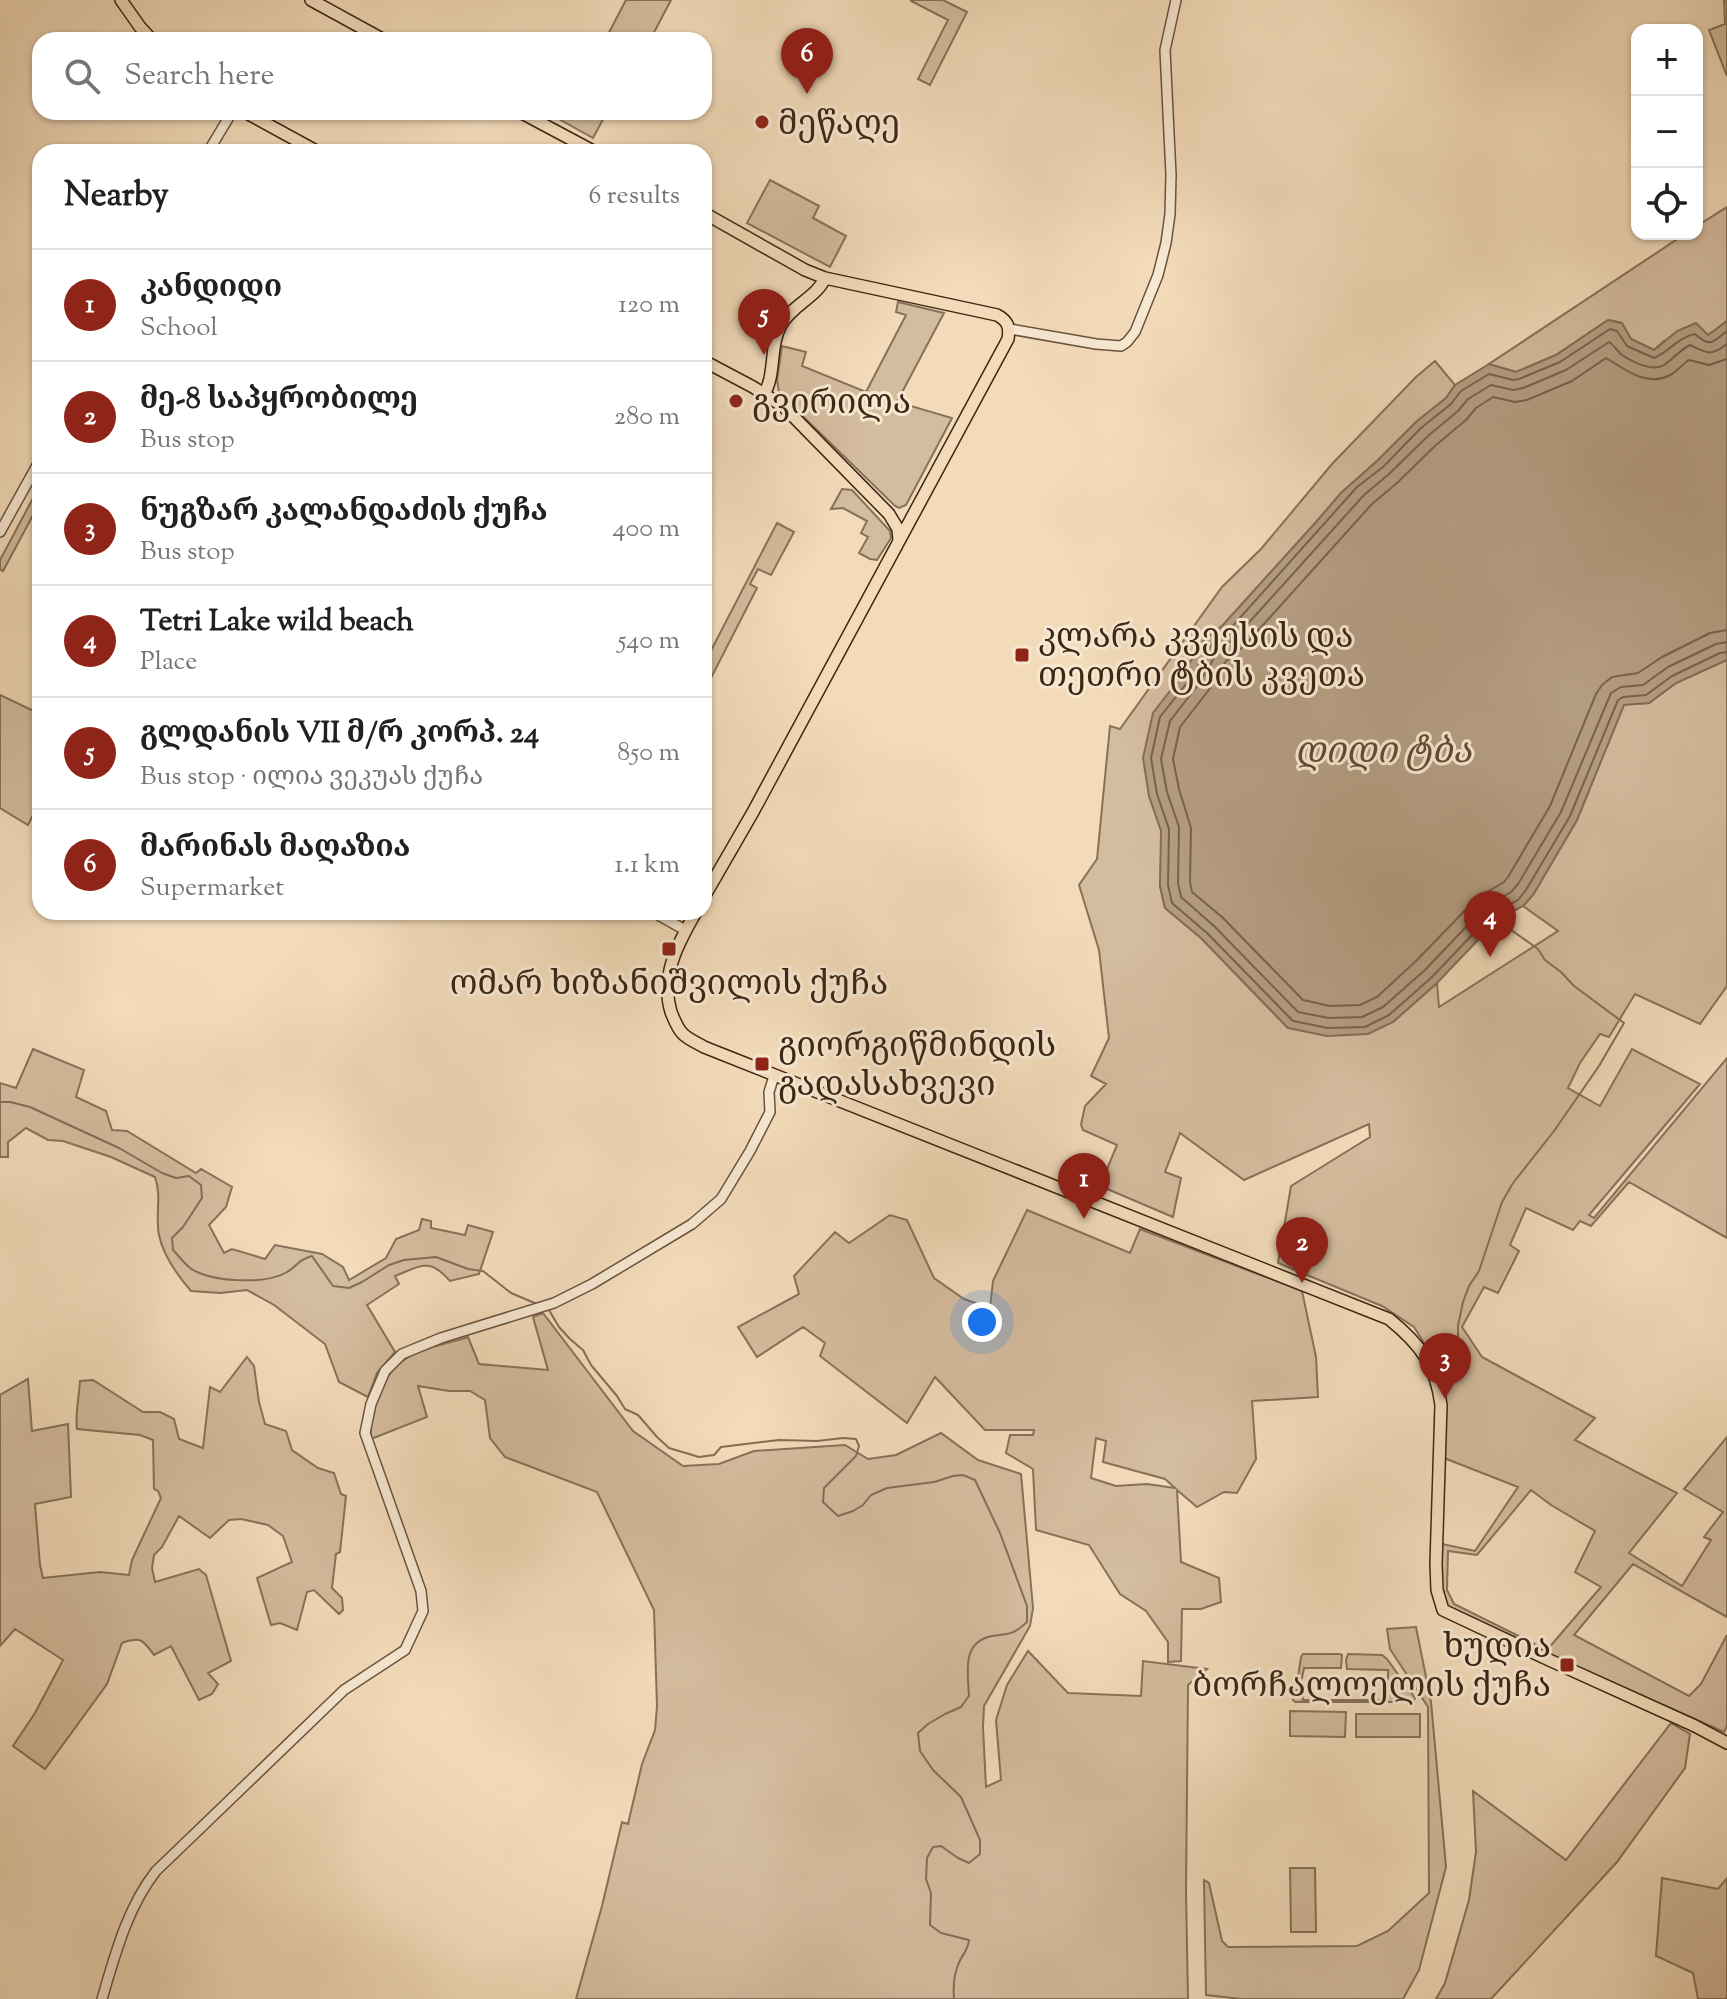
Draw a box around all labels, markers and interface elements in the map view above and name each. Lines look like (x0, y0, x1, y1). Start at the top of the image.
map controls (1631, 24, 1703, 240)
button: + (1631, 24, 1703, 96)
pin: 6 (781, 28, 833, 94)
search box (32, 32, 712, 120)
icon: search (60, 54, 104, 98)
text: Search here (124, 55, 274, 98)
button: − (1631, 96, 1703, 168)
place label: მეწაღე (778, 101, 900, 150)
marker: მეწაღე (753, 113, 771, 131)
button: locate (1631, 168, 1703, 240)
text: Nearby (64, 172, 169, 221)
text: 6 results (588, 178, 680, 215)
text: კანდიდი (140, 267, 282, 310)
text: 1 (86, 287, 94, 324)
text: 120 m (618, 287, 680, 324)
pin: 5 (738, 289, 790, 355)
text: School (140, 310, 218, 347)
text: მე-8 საპყრობილე (140, 379, 418, 422)
place label: გვირილა (752, 380, 911, 429)
marker: გვირილა (727, 392, 745, 410)
text: 2 (84, 399, 96, 436)
text: 280 m (614, 399, 680, 436)
text: Bus stop (140, 422, 235, 459)
text: ნუგზარ კალანდაძის ქუჩა (140, 491, 548, 534)
text: 3 (85, 511, 95, 548)
text: 400 m (613, 511, 680, 548)
text: Bus stop (140, 534, 235, 571)
text: Tetri Lake wild beach (140, 601, 414, 644)
place label: კლარა კვეესის და თეთრი ტბის კვეთა (1038, 614, 1365, 702)
text: 4 (83, 623, 97, 660)
text: 540 m (617, 623, 680, 660)
text: Place (140, 644, 197, 681)
marker: კლარა კვეესის და თეთრი ტბის კვეთა (1013, 646, 1031, 664)
text: გლდანის VII მ/რ კორპ. 24 (140, 713, 539, 756)
water label: დიდი ტბა (1294, 727, 1472, 779)
text: 5 (86, 735, 94, 772)
text: 850 m (617, 735, 680, 772)
text: Bus stop · ილია ვეკუას ქუჩა (140, 759, 483, 796)
text: მარინას მაღაზია (140, 827, 410, 870)
text: 6 (84, 847, 96, 884)
text: 1.1 km (615, 847, 680, 884)
text: Supermarket (140, 870, 284, 907)
pin: 4 (1464, 891, 1516, 957)
marker: ომარ ხიზანიშვილის ქუჩა (660, 940, 678, 958)
place label: ომარ ხიზანიშვილის ქუჩა (450, 961, 888, 1010)
place label: გიორგიწმინდის გადასახვევი (778, 1023, 1056, 1111)
marker: გიორგიწმინდის გადასახვევი (753, 1055, 771, 1073)
pin: 1 (1058, 1153, 1110, 1219)
pin: 2 (1276, 1217, 1328, 1283)
your location (962, 1302, 1002, 1342)
pin: 3 (1419, 1333, 1471, 1399)
place label: ხუდია ბორჩალოელის ქუჩა (1193, 1624, 1551, 1712)
marker: ხუდია ბორჩალოელის ქუჩა (1558, 1656, 1576, 1674)

